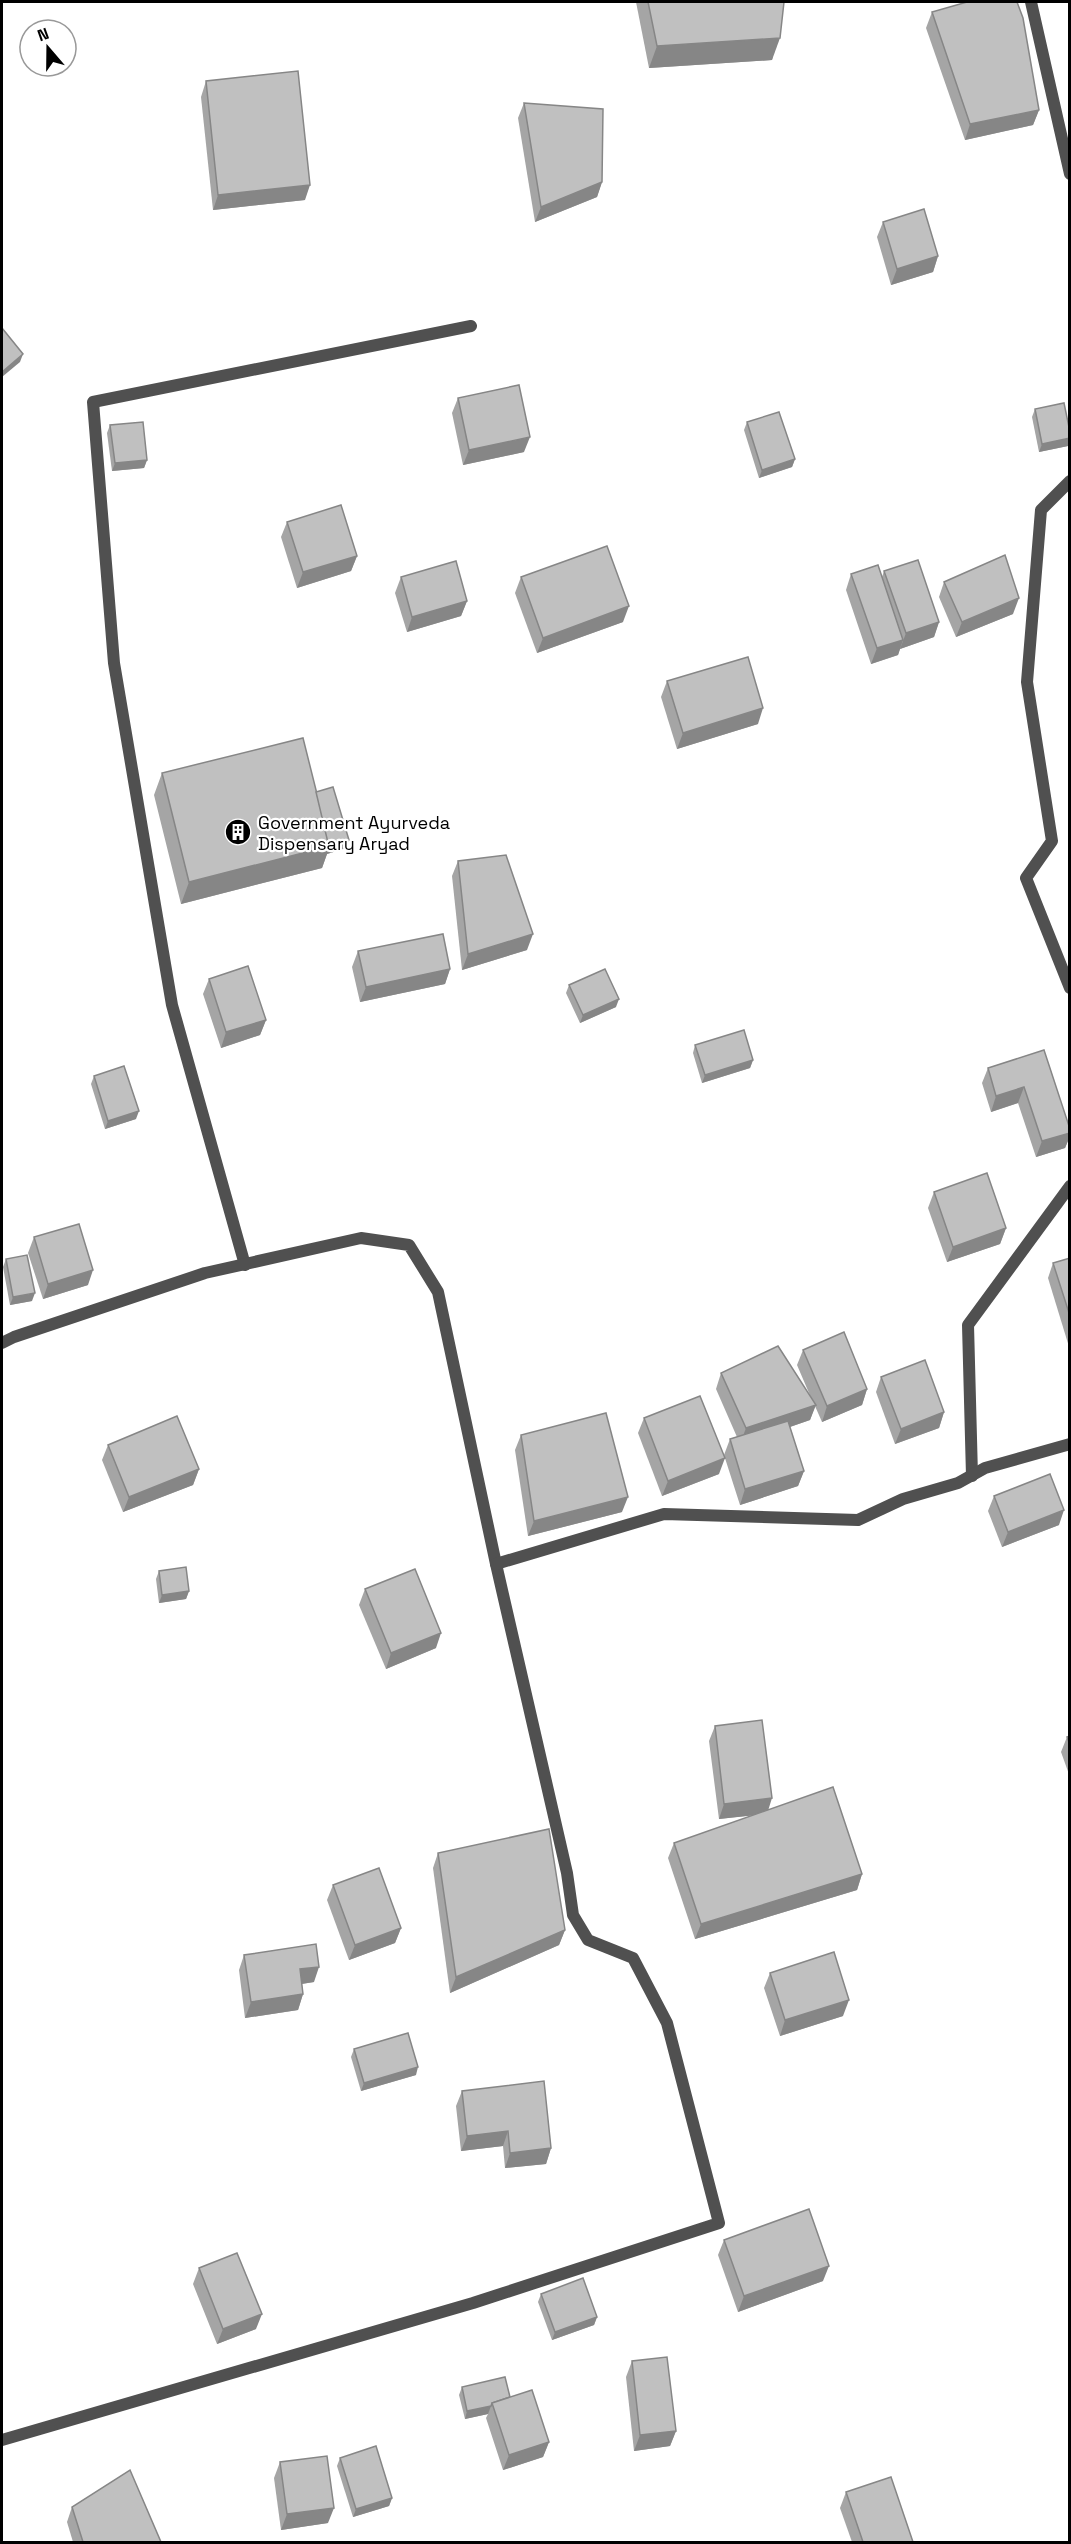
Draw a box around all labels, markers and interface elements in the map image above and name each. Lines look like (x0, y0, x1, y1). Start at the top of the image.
north arrow (18, 18, 78, 78)
text: N (34, 23, 52, 46)
place label: Government Ayurveda Dispensary Aryad (258, 811, 450, 855)
building icon: Government Ayurveda Dispensary Aryad (223, 817, 253, 847)

